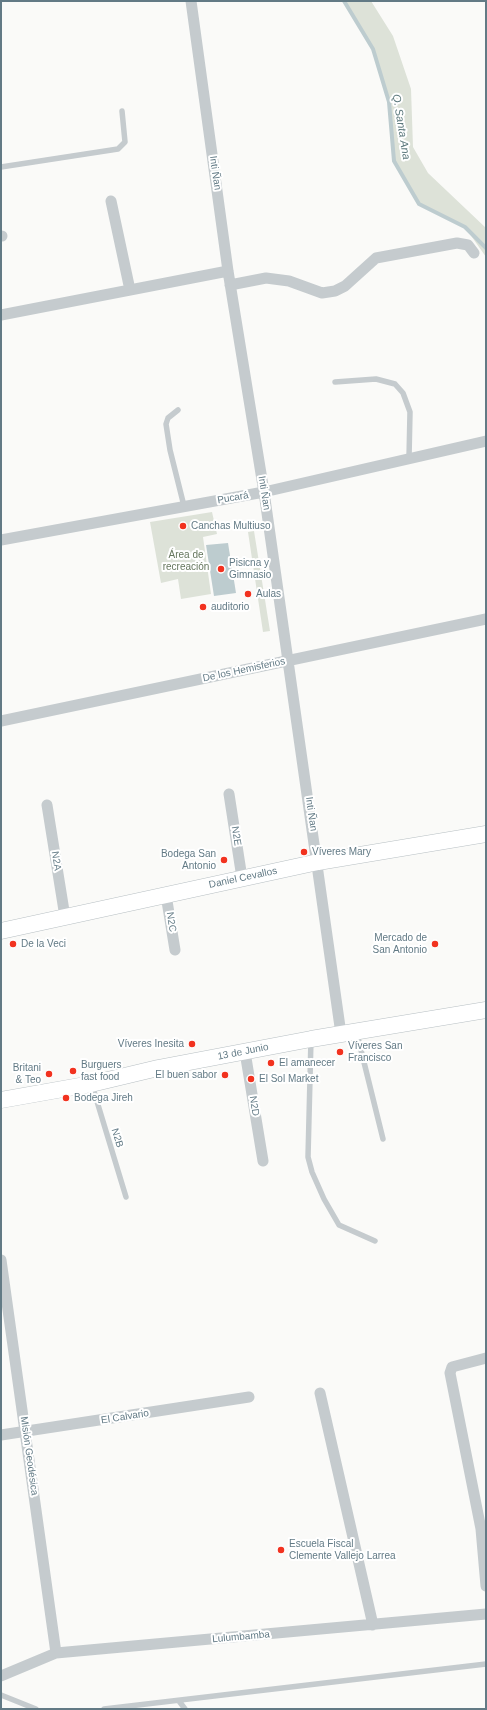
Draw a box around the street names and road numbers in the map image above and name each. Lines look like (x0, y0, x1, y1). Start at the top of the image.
street label: Inti Ñan (207, 155, 223, 191)
street label: Inti Ñan (255, 475, 273, 511)
street label: Pucará (216, 489, 250, 507)
street label: De los Hemisferios (202, 655, 286, 685)
street label: Inti Ñan (303, 796, 319, 832)
street label: N2E (229, 825, 243, 847)
street label: N2A (49, 850, 63, 872)
street label: Daniel Cevallos (208, 865, 278, 891)
street label: N2C (164, 911, 178, 933)
street label: 13 de Junio (216, 1041, 270, 1063)
street label: N2D (247, 1095, 261, 1117)
street label: N2B (108, 1127, 126, 1149)
street label: El Calvario (100, 1407, 150, 1427)
street label: Misión Geodésica (18, 1416, 40, 1496)
street label: Lulumbamba (212, 1629, 270, 1645)

